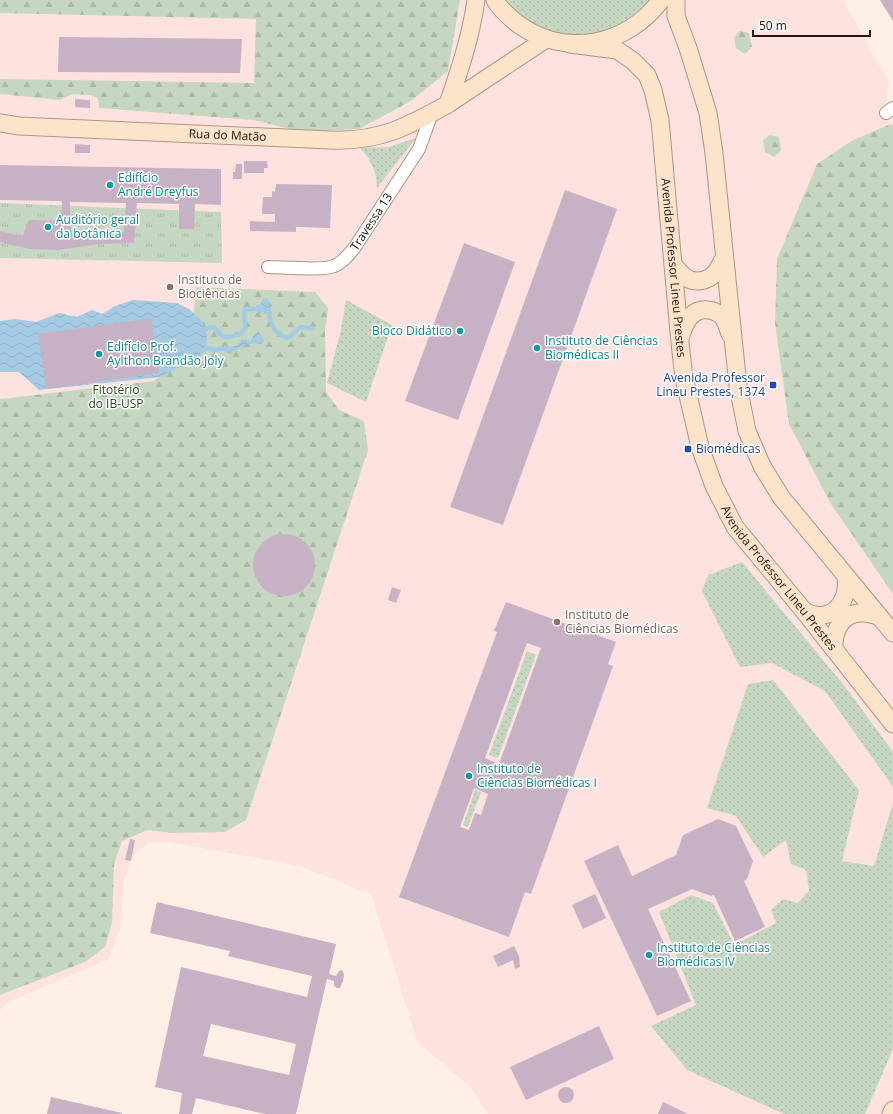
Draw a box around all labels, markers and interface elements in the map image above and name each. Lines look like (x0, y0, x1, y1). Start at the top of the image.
scale bar (753, 12, 870, 38)
text: 50 m (759, 17, 787, 34)
street label: Rua do Matão (188, 125, 267, 145)
place label: Edifício André Dreyfus (118, 169, 199, 200)
street label: Avenida Professor Lineu Prestes (657, 177, 691, 359)
marker: Edifício André Dreyfus (105, 180, 115, 190)
street label: Travessa 13 (346, 189, 396, 254)
place label: Auditório geral da botânica (56, 211, 139, 242)
marker: Auditório geral da botânica (43, 222, 53, 232)
place label: Instituto de Biociências (178, 271, 242, 302)
marker: Instituto de Biociências (165, 282, 175, 292)
place label: Bloco Didático (372, 322, 452, 339)
marker: Bloco Didático (455, 326, 465, 336)
place label: Instituto de Ciências Biomédicas II (545, 332, 658, 363)
place label: Edifício Prof. Aylthon Brandão Joly (107, 338, 224, 369)
marker: Instituto de Ciências Biomédicas II (532, 343, 542, 353)
marker: Edifício Prof. Aylthon Brandão Joly (94, 349, 104, 359)
place label: Avenida Professor Lineu Prestes, 1374 (656, 369, 765, 400)
marker: Avenida Professor Lineu Prestes, 1374 (768, 380, 778, 390)
park label: Fitotério do IB-USP (88, 381, 144, 412)
place label: Biomédicas (696, 440, 761, 457)
marker: Biomédicas (683, 444, 693, 454)
street label: Avenida Professor Lineu Prestes (717, 502, 841, 654)
place label: Instituto de Ciências Biomédicas (565, 606, 679, 637)
marker: Instituto de Ciências Biomédicas (552, 617, 562, 627)
place label: Instituto de Ciências Biomédicas I (477, 760, 597, 791)
marker: Instituto de Ciências Biomédicas I (464, 771, 474, 781)
place label: Instituto de Ciências Biomédicas IV (657, 939, 770, 970)
marker: Instituto de Ciências Biomédicas IV (644, 950, 654, 960)

